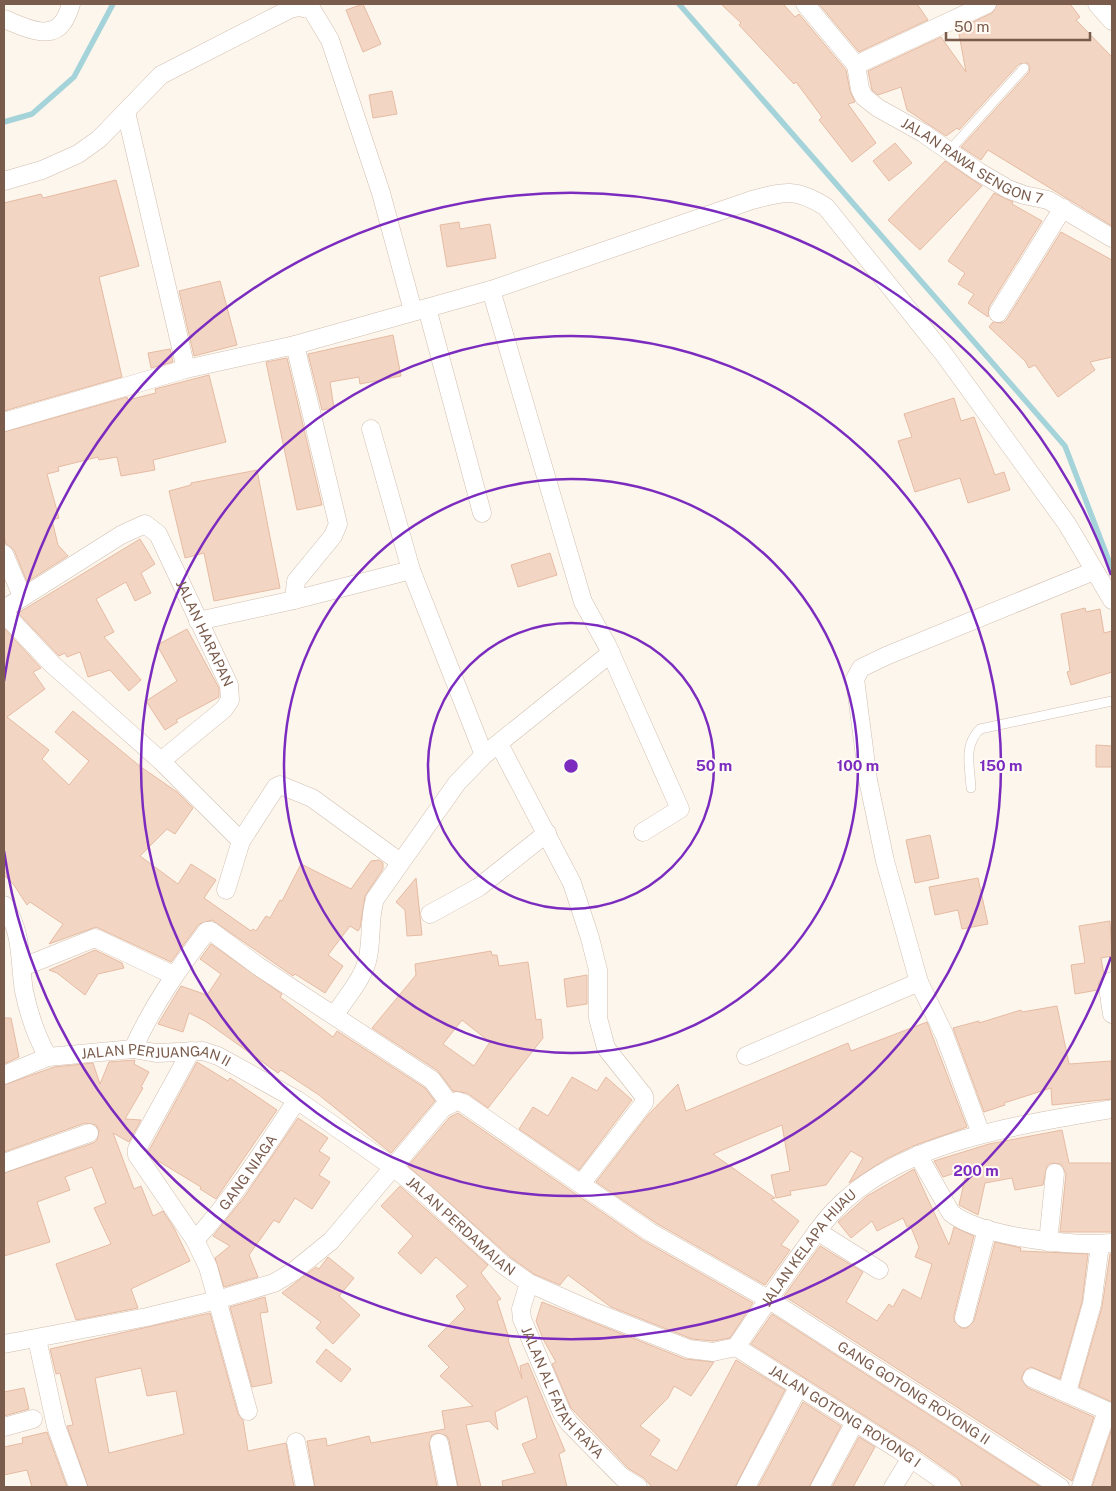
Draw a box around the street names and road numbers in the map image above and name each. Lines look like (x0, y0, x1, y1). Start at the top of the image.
street label: JALAN RAWA SENGON 7 (899, 115, 1045, 207)
street label: JALAN HARAPAN (173, 577, 237, 689)
street label: JALAN PERJUANGAN II (80, 1041, 234, 1070)
street label: GANG NIAGA (216, 1131, 280, 1213)
street label: JALAN PERDAMAIAN (403, 1173, 518, 1279)
street label: JALAN KELAPA HIJAU (758, 1186, 859, 1309)
street label: JALAN AL FATAH RAYA (518, 1324, 607, 1462)
street label: GANG GOTONG ROYONG II (835, 1338, 993, 1448)
street label: JALAN GOTONG ROYONG I (766, 1362, 924, 1471)

